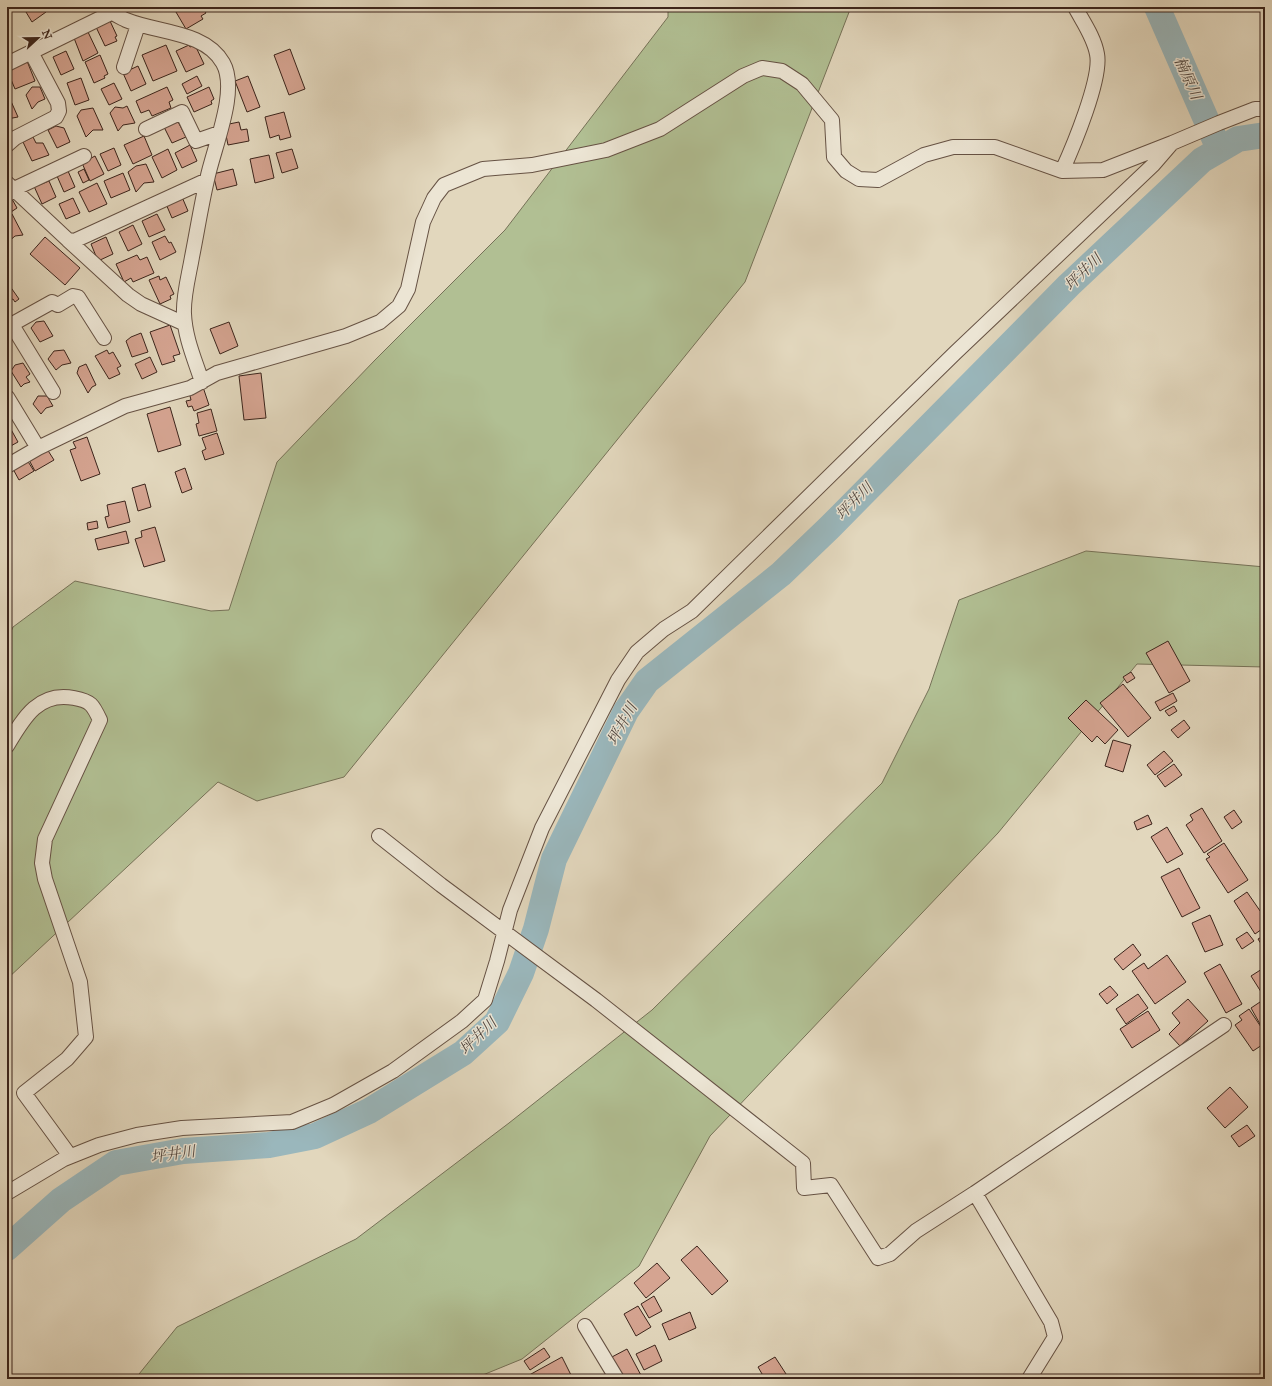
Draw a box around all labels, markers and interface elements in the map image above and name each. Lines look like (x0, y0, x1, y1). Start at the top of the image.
north arrow (18, 18, 58, 58)
text: N (39, 28, 55, 42)
water label: 楠原川 (1171, 54, 1206, 104)
water label: 坪井川 (1061, 249, 1107, 294)
water label: 坪井川 (832, 477, 878, 523)
water label: 坪井川 (603, 698, 642, 748)
water label: 坪井川 (456, 1013, 502, 1058)
water label: 坪井川 (149, 1142, 199, 1166)

